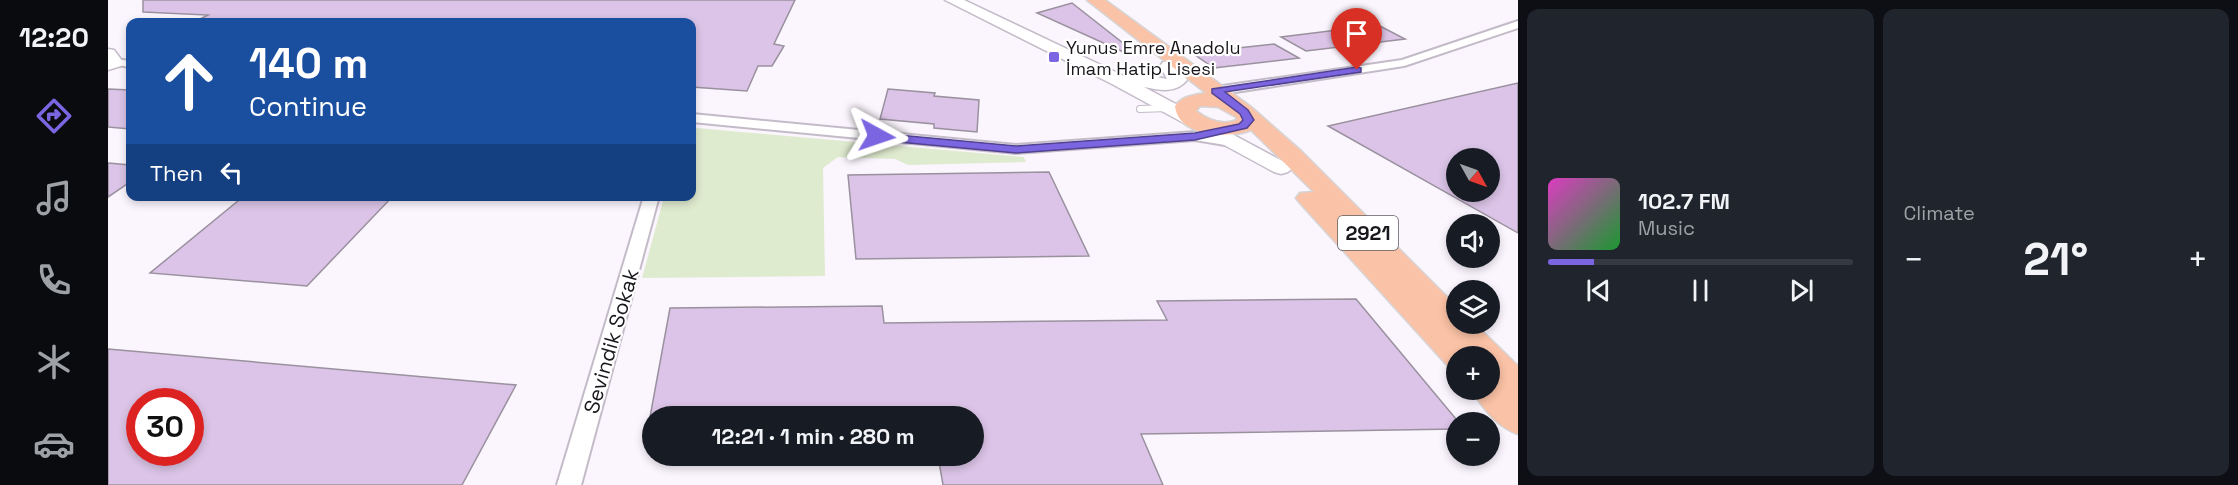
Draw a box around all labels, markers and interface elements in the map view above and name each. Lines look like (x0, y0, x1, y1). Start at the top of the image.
pin (1331, 8, 1382, 70)
icon: arrive (1340, 17, 1373, 50)
text: 12:20 (19, 20, 89, 55)
place label: Yunus Emre Anadolu İmam Hatip Lisesi (1066, 36, 1240, 80)
text: 140 m (249, 37, 368, 90)
icon: ahead (150, 42, 228, 120)
marker: Yunus Emre Anadolu İmam Hatip Lisesi (1047, 50, 1061, 64)
text: Continue (249, 89, 367, 124)
icon: directions (33, 95, 75, 137)
position arrow (845, 104, 909, 168)
north arrow (1446, 148, 1500, 202)
map controls (1446, 148, 1500, 466)
icon: left (215, 156, 248, 189)
text: Then (150, 159, 203, 187)
icon: music (33, 177, 75, 219)
text: 102.7 FM (1638, 187, 1730, 215)
text: Climate (1904, 200, 1975, 226)
button: sound (1446, 214, 1500, 268)
text: Music (1638, 215, 1695, 241)
road number: 2921 (1338, 216, 1398, 250)
text: 21° (2023, 231, 2088, 288)
text: − (1904, 239, 1924, 281)
text: + (2188, 239, 2208, 281)
icon: phone (33, 259, 75, 301)
street label: Sevindik Sokak (577, 265, 645, 417)
icon: previous (1582, 274, 1615, 307)
icon: pause (1684, 274, 1717, 307)
icon: next (1785, 274, 1818, 307)
button: layers (1446, 280, 1500, 334)
icon: climate (33, 341, 75, 383)
button: + (1446, 346, 1500, 400)
speed limit sign: 30 (126, 388, 204, 466)
button: − (1446, 412, 1500, 466)
text: 12:21 · 1 min · 280 m (711, 422, 915, 450)
icon: car (33, 423, 75, 465)

